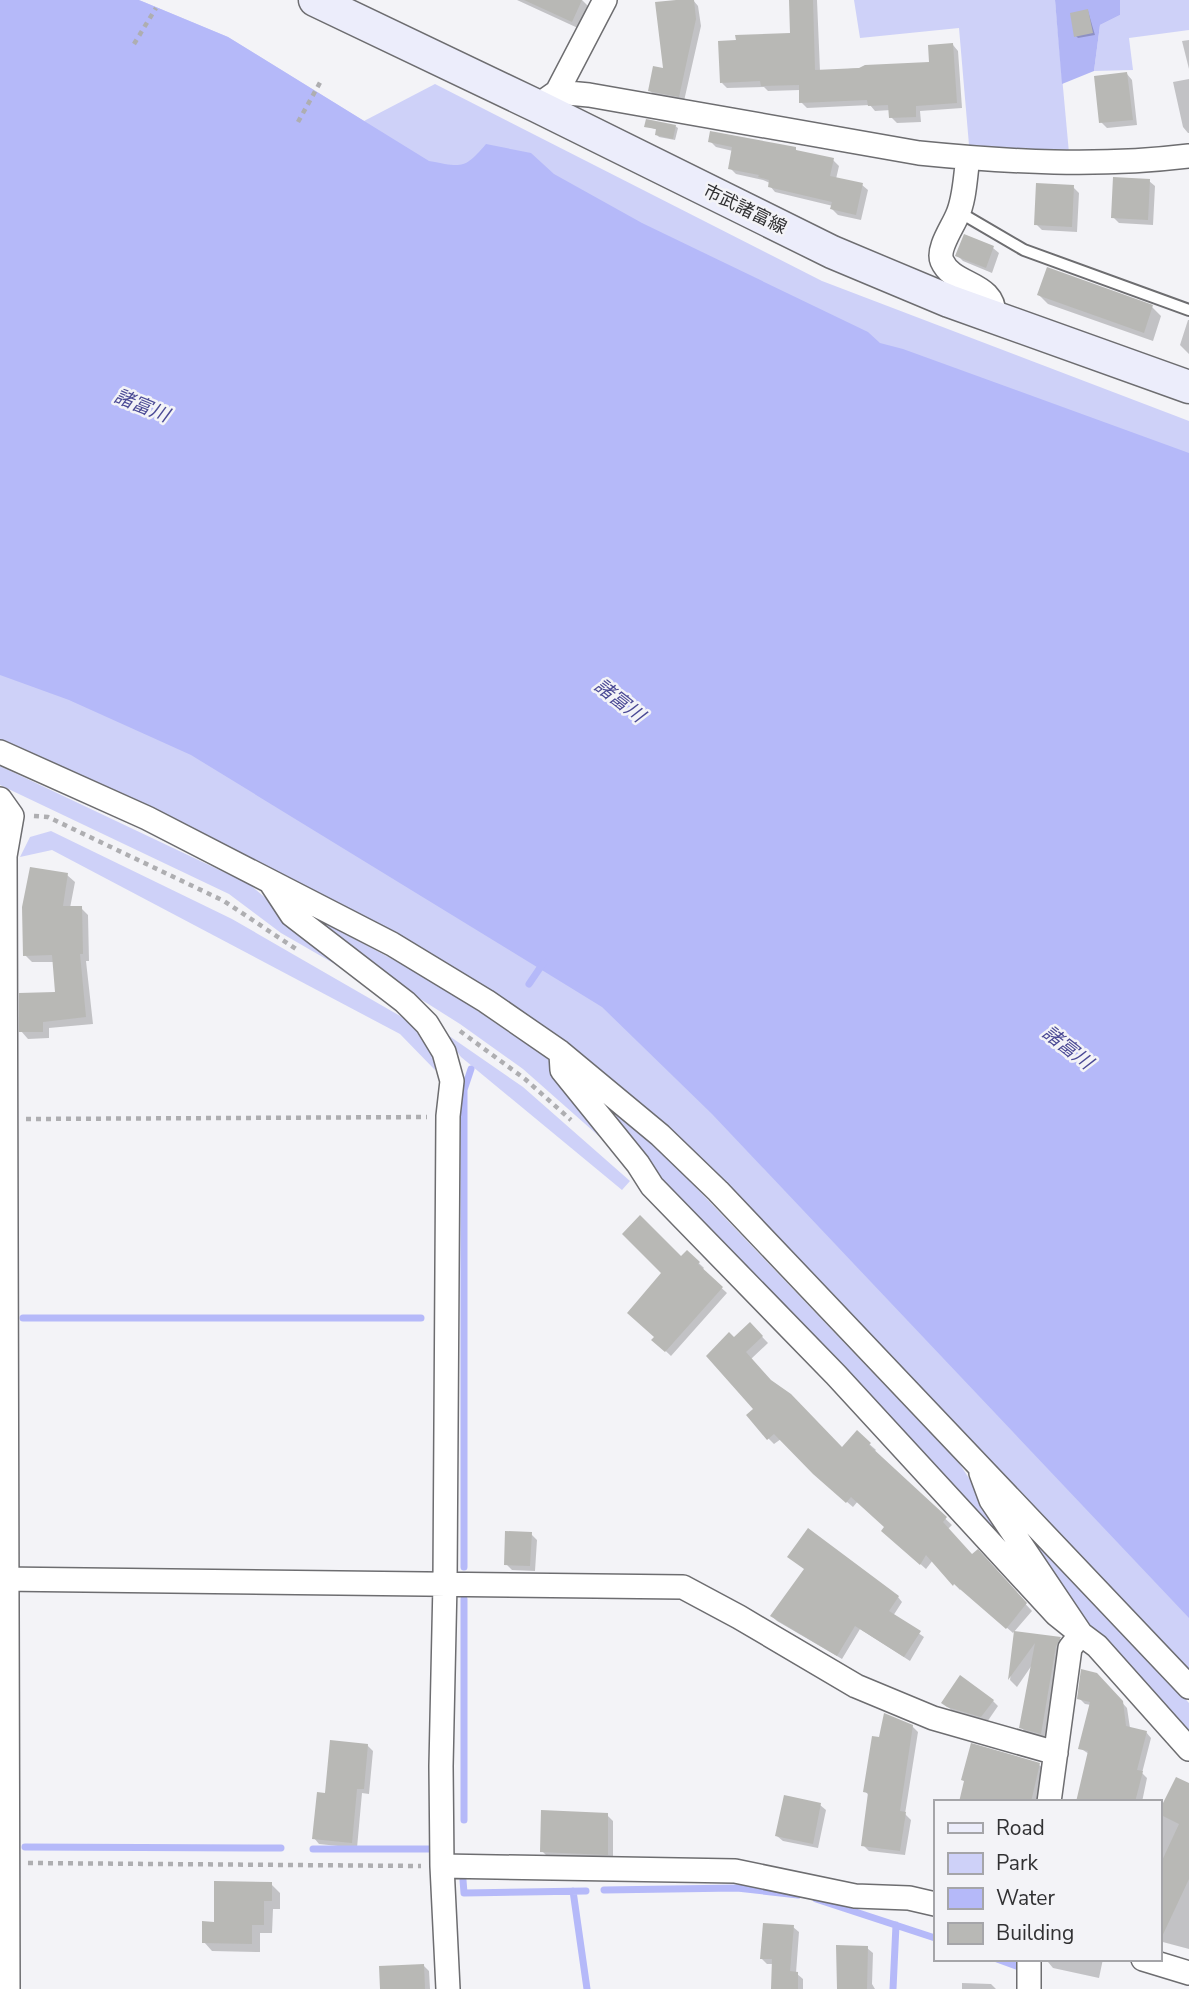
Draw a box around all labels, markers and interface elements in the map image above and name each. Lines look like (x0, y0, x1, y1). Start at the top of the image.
street label: 市武諸富線 (699, 178, 791, 240)
water label: 諸富川 (110, 383, 175, 429)
water label: 諸富川 (589, 673, 651, 730)
water label: 諸富川 (1037, 1020, 1099, 1077)
legend (934, 1800, 1161, 1961)
text: Road (996, 1814, 1045, 1842)
text: Park (996, 1849, 1038, 1877)
text: Water (996, 1884, 1055, 1912)
text: Building (996, 1919, 1074, 1947)

